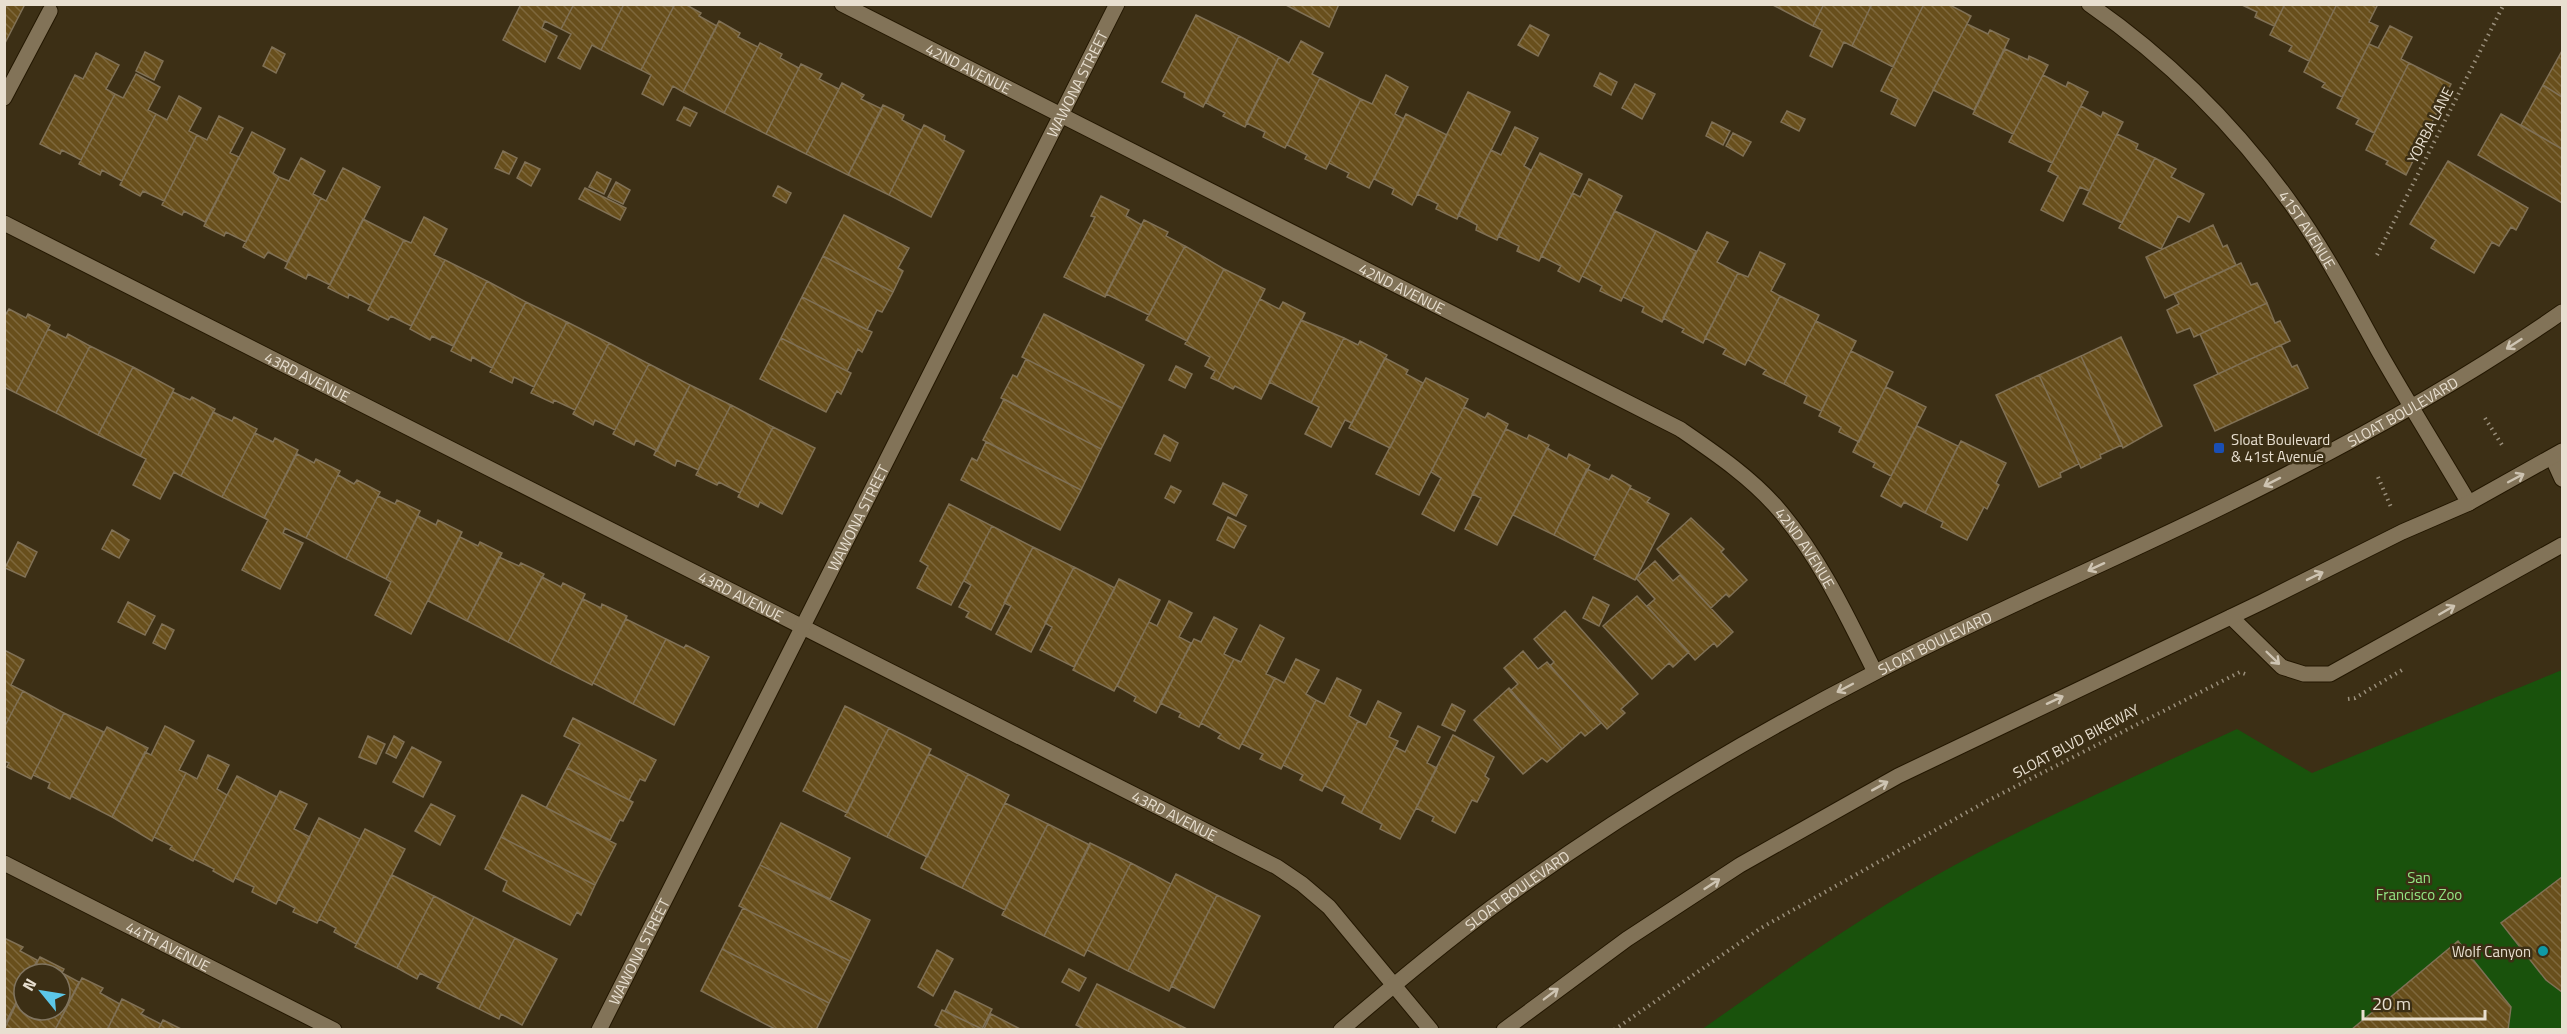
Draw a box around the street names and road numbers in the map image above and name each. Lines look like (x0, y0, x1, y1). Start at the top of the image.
street label: WAWONA STREET (1040, 26, 1113, 141)
street label: 42ND AVENUE (922, 37, 1016, 100)
street label: YORBA LANE (2401, 83, 2459, 167)
street label: 41ST AVENUE (2273, 185, 2342, 273)
street label: 42ND AVENUE (1355, 257, 1449, 319)
street label: 43RD AVENUE (261, 345, 354, 408)
street label: SLOAT BOULEVARD (2343, 371, 2462, 452)
street label: WAWONA STREET (821, 460, 894, 575)
street label: 42ND AVENUE (1770, 502, 1841, 592)
street label: 43RD AVENUE (694, 565, 788, 627)
street label: SLOAT BOULEVARD (1874, 605, 1996, 681)
street label: SLOAT BLVD BIKEWAY (2009, 698, 2143, 784)
street label: 43RD AVENUE (1128, 784, 1221, 846)
street label: SLOAT BOULEVARD (1459, 844, 1574, 936)
street label: WAWONA STREET (602, 894, 675, 1009)
street label: 44TH AVENUE (122, 915, 214, 977)

